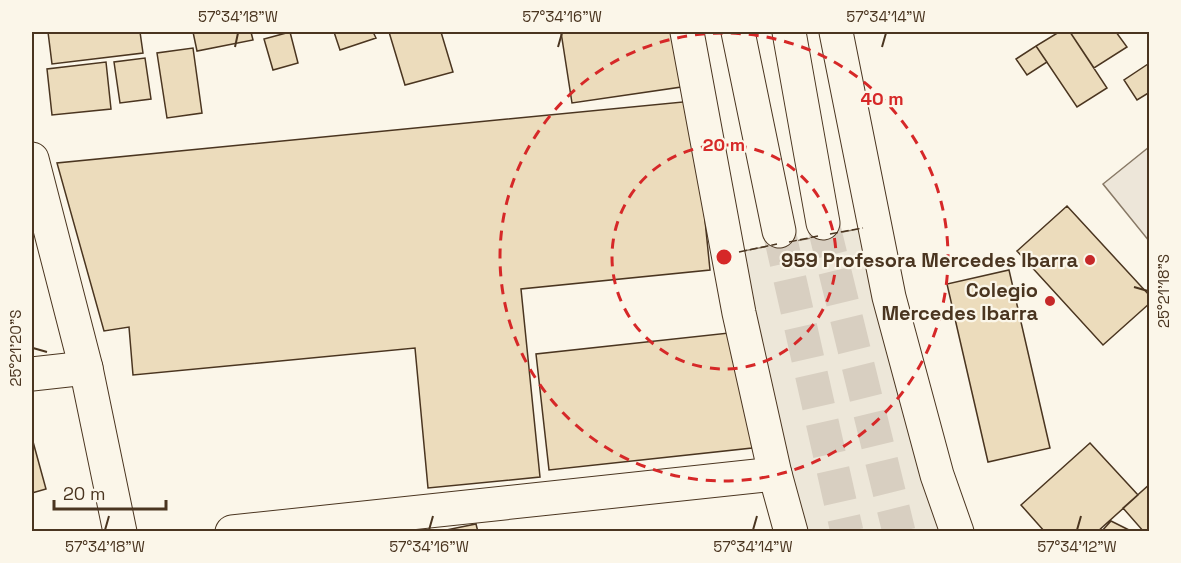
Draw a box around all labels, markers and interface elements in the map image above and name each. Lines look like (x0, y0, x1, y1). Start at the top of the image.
text: 57°34'18"W (198, 7, 278, 26)
text: 57°34'16"W (522, 7, 602, 26)
text: 57°34'14"W (846, 7, 926, 26)
text: 40 m (860, 87, 904, 110)
text: 20 m (703, 133, 745, 156)
centre of rings (714, 247, 734, 267)
place label: 959 Profesora Mercedes Ibarra (781, 247, 1078, 273)
marker: 959 Profesora Mercedes Ibarra (1083, 253, 1097, 267)
text: 25°21'18"S (1154, 254, 1173, 328)
place label: Colegio Mercedes Ibarra (881, 277, 1038, 326)
marker: Colegio Mercedes Ibarra (1043, 294, 1057, 308)
text: 25°21'20"S (6, 309, 25, 387)
scale bar (54, 473, 166, 511)
text: 20 m (63, 482, 106, 505)
text: 57°34'18"W (65, 537, 145, 556)
text: 57°34'16"W (389, 537, 469, 556)
text: 57°34'14"W (713, 537, 793, 556)
text: 57°34'12"W (1037, 537, 1117, 556)

